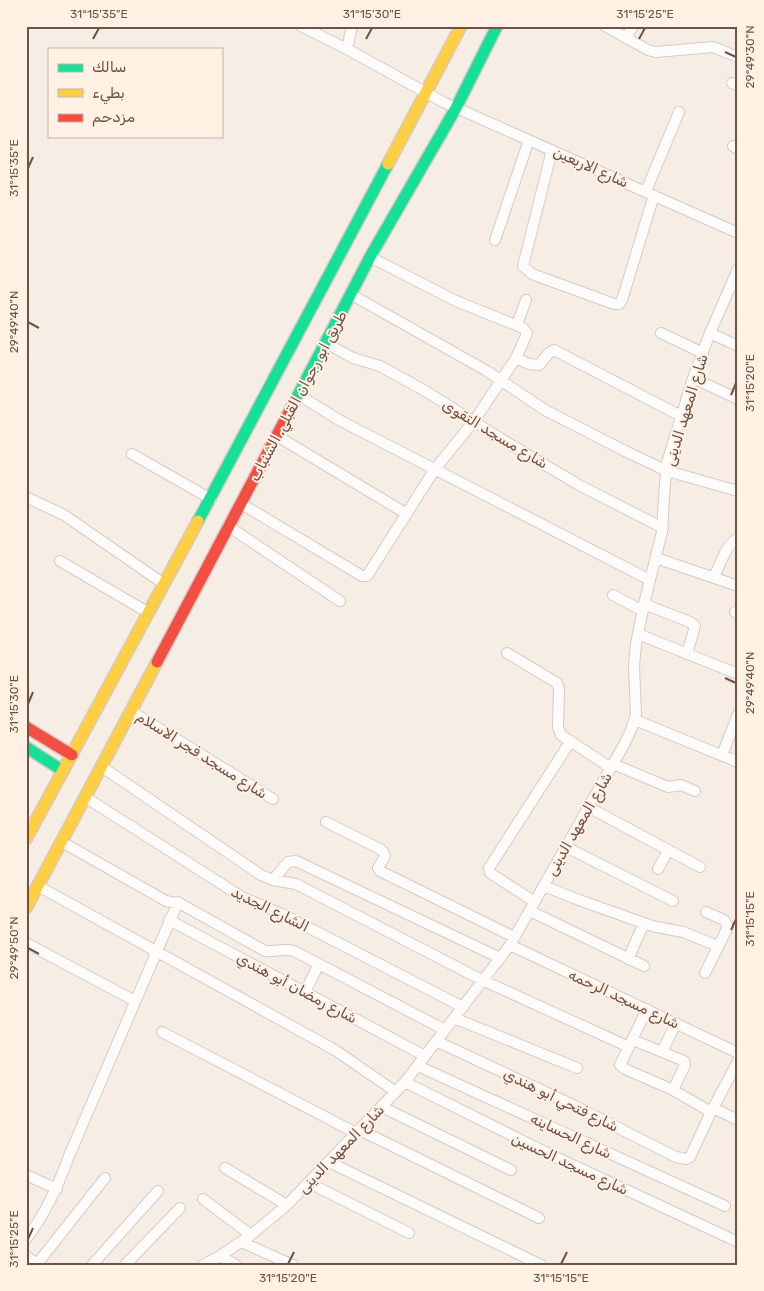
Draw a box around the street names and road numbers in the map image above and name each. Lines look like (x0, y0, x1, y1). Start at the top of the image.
street label: شارع الاربعين (550, 142, 631, 193)
street label: طريق ابو رجوان القبلي, الشنباب (245, 308, 353, 486)
street label: شارع المعهد الدينى (660, 352, 714, 469)
street label: شارع مسجد التقوى (438, 395, 551, 474)
street label: شارع مسجد فجر الاسلام (132, 707, 271, 804)
street label: شارع المعهد الدينى (542, 769, 618, 880)
street label: الشارع الجديد (227, 882, 312, 937)
street label: شارع رمضان أبو هندي (233, 949, 360, 1029)
street label: شارع مسجد الرحمه (565, 965, 682, 1034)
street label: شارع فتحي أبو هندي (499, 1064, 622, 1138)
street label: شارع المعهد الدينى (294, 1101, 389, 1199)
street label: شارع الحساينه (527, 1109, 614, 1164)
street label: شارع مسجد الحسين (508, 1129, 631, 1201)

